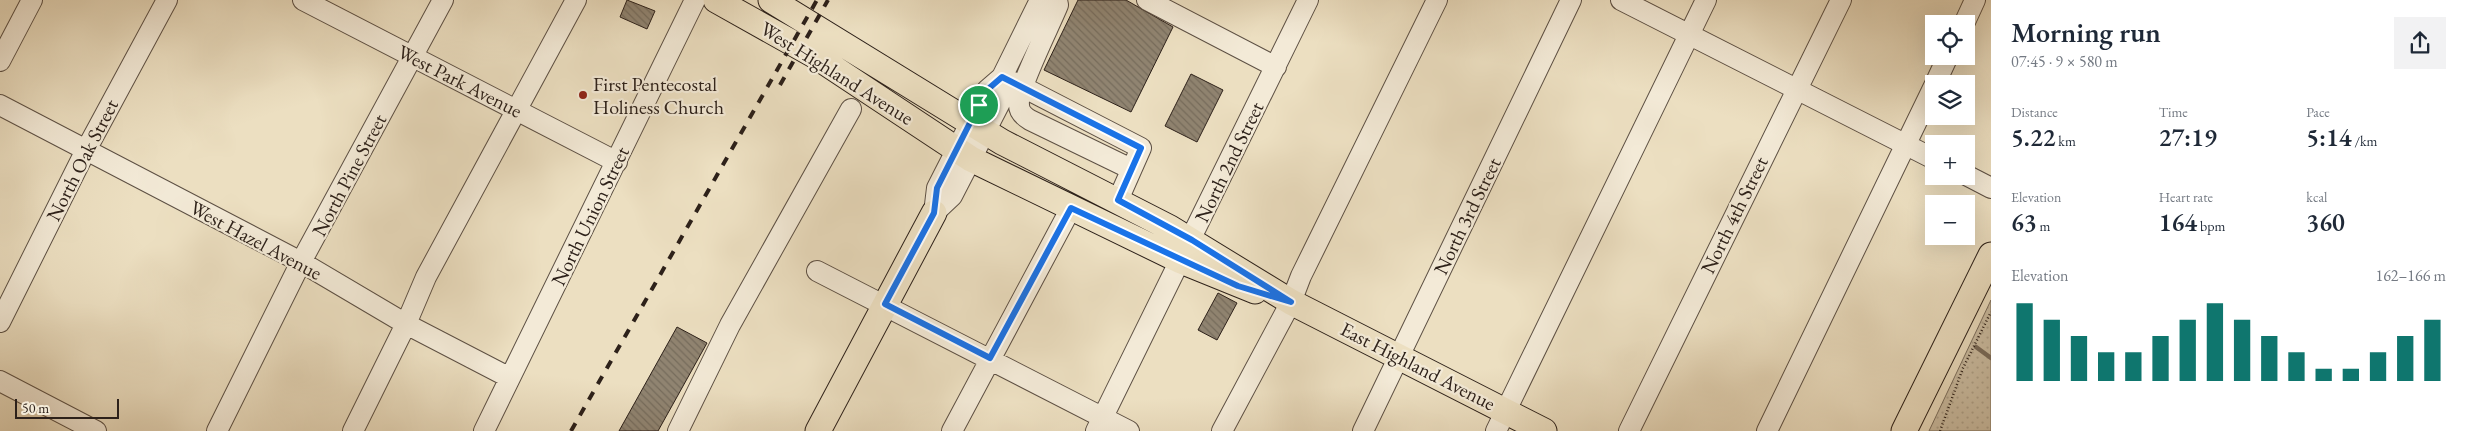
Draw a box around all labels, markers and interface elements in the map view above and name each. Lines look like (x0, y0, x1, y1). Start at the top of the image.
text: Morning run (2011, 14, 2161, 50)
street label: West Highland Avenue (756, 15, 919, 131)
map controls (1925, 15, 1975, 245)
button: locate (1925, 15, 1975, 65)
button: share (2394, 17, 2446, 69)
street label: West Park Avenue (393, 38, 527, 124)
text: 07:45 · 9 × 580 m (2011, 51, 2118, 72)
place label: First Pentecostal Holiness Church (593, 71, 724, 120)
button: layers (1925, 75, 1975, 125)
pin (958, 84, 1000, 126)
marker: First Pentecostal Holiness Church (577, 89, 589, 101)
icon: arrive (965, 91, 993, 119)
street label: North Oak Street (40, 94, 124, 225)
street label: North 2nd Street (1189, 97, 1270, 227)
text: Distance (2011, 103, 2058, 121)
text: Time (2159, 103, 2188, 121)
text: Pace (2306, 103, 2330, 121)
street label: North Pine Street (306, 109, 393, 241)
text: 5.22 (2011, 121, 2056, 153)
text: 27:19 (2159, 121, 2217, 153)
text: 5:14 (2306, 121, 2352, 153)
text: km (2056, 132, 2076, 150)
text: /km (2352, 132, 2377, 150)
button: + (1925, 135, 1975, 185)
street label: North Union Street (545, 142, 635, 290)
street label: North 3rd Street (1427, 152, 1507, 279)
street label: North 4th Street (1694, 152, 1774, 278)
text: Elevation (2011, 188, 2061, 206)
text: Heart rate (2159, 188, 2213, 206)
text: kcal (2306, 188, 2327, 206)
street label: West Hazel Avenue (185, 194, 327, 286)
button: − (1925, 195, 1975, 245)
text: 63 (2011, 206, 2037, 238)
text: 164 (2159, 206, 2197, 238)
text: 360 (2306, 206, 2345, 238)
text: m (2037, 217, 2050, 235)
text: bpm (2197, 217, 2225, 235)
text: Elevation (2011, 265, 2069, 286)
text: 162–166 m (2375, 265, 2446, 286)
street label: East Highland Avenue (1336, 316, 1500, 416)
scale bar (15, 396, 119, 419)
text: 50 m (22, 399, 49, 417)

